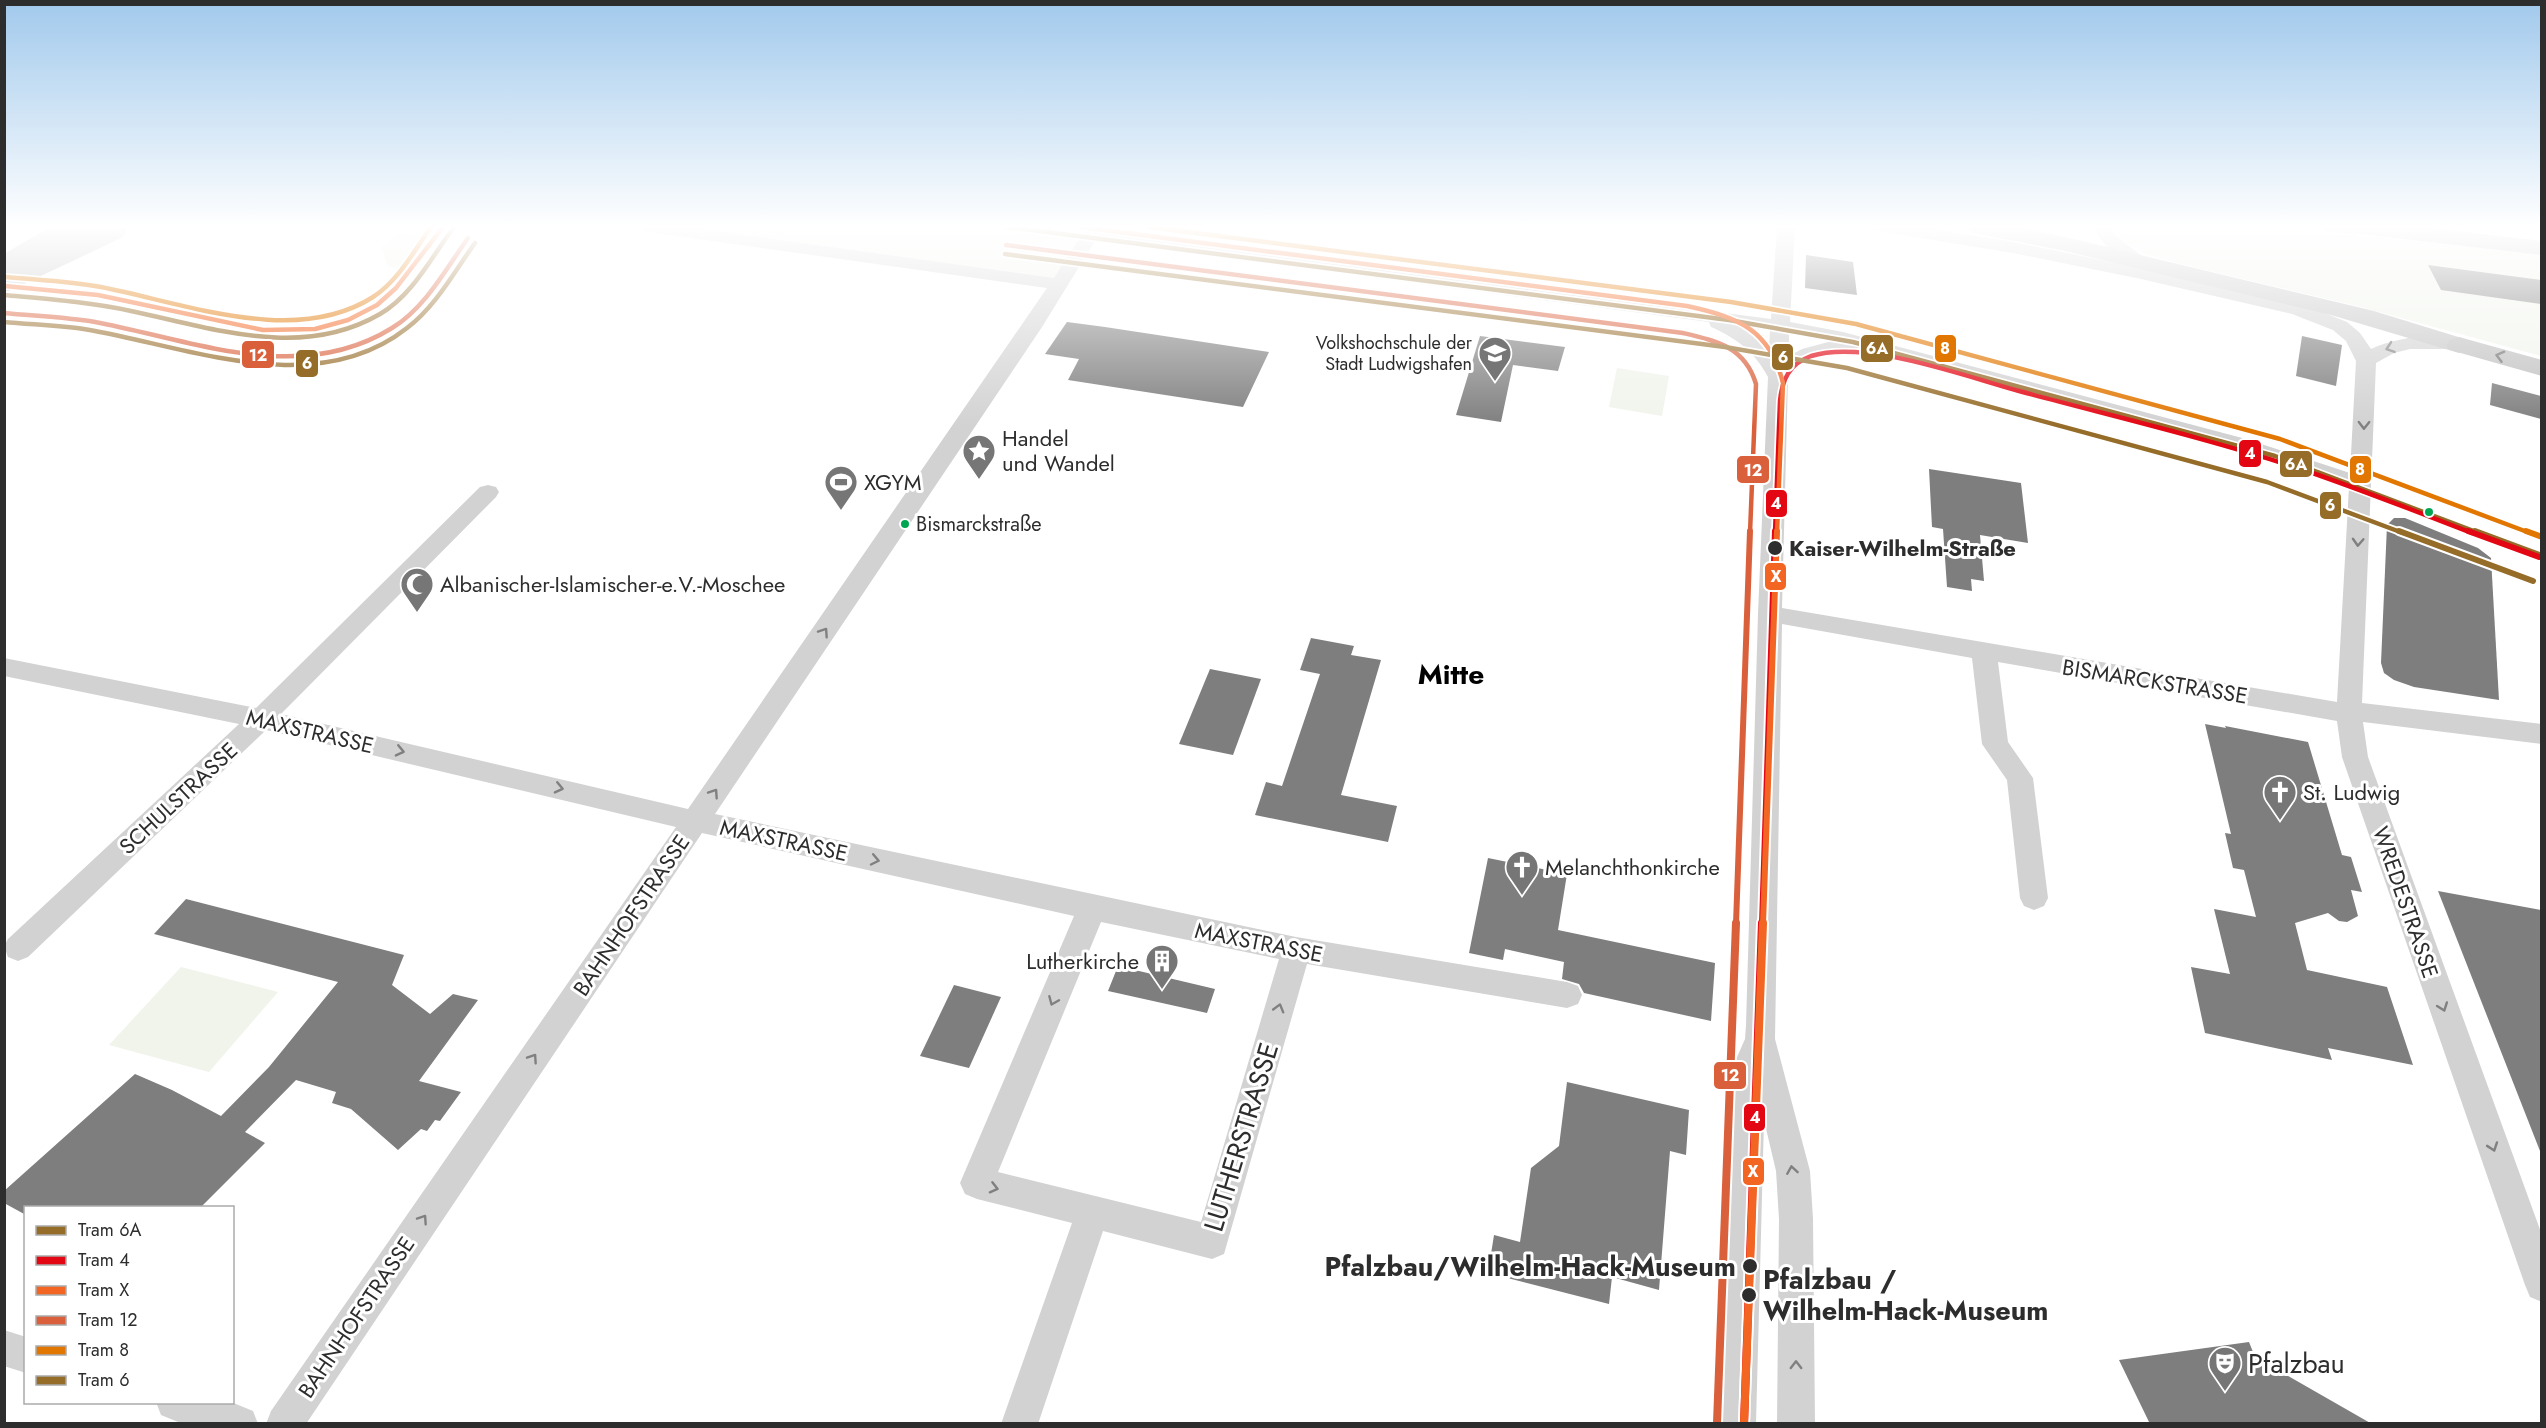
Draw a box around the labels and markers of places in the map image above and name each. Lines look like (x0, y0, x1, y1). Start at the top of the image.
place label: Volkshochschule der Stadt Ludwigshafen (1316, 330, 1473, 377)
school or university icon: Volkshochschule der Stadt Ludwigshafen (1477, 335, 1513, 382)
place label: Handel und Wandel (1002, 422, 1115, 479)
place icon: Handel und Wandel (961, 433, 997, 480)
sports icon: XGYM (823, 464, 859, 511)
place label: XGYM (864, 466, 922, 498)
unlabelled marker (2423, 506, 2435, 518)
place label: Bismarckstraße (916, 510, 1042, 539)
marker: Bismarckstraße (899, 518, 911, 530)
place label: Kaiser-Wilhelm-Straße (1789, 532, 2016, 564)
marker: Kaiser-Wilhelm-Straße (1766, 539, 1784, 557)
mosque icon: Albanischer-Islamischer-e.V.-Moschee (399, 566, 435, 613)
place label: Albanischer-Islamischer-e.V.-Moschee (440, 568, 785, 600)
church icon: St. Ludwig (2262, 774, 2298, 821)
place label: St. Ludwig (2303, 776, 2400, 808)
church icon: Melanchthonkirche (1504, 849, 1540, 896)
place label: Melanchthonkirche (1545, 851, 1720, 883)
building icon: Lutherkirche (1144, 943, 1180, 990)
place label: Lutherkirche (1026, 945, 1139, 977)
place label: Pfalzbau/Wilhelm-Hack-Museum (1325, 1247, 1736, 1286)
marker: Pfalzbau/Wilhelm-Hack-Museum (1741, 1257, 1759, 1275)
place label: Pfalzbau / Wilhelm-Hack-Museum (1763, 1260, 2048, 1330)
marker: Pfalzbau / Wilhelm-Hack-Museum (1740, 1286, 1758, 1304)
place label: Pfalzbau (2248, 1344, 2345, 1383)
theatre icon: Pfalzbau (2207, 1345, 2243, 1392)

